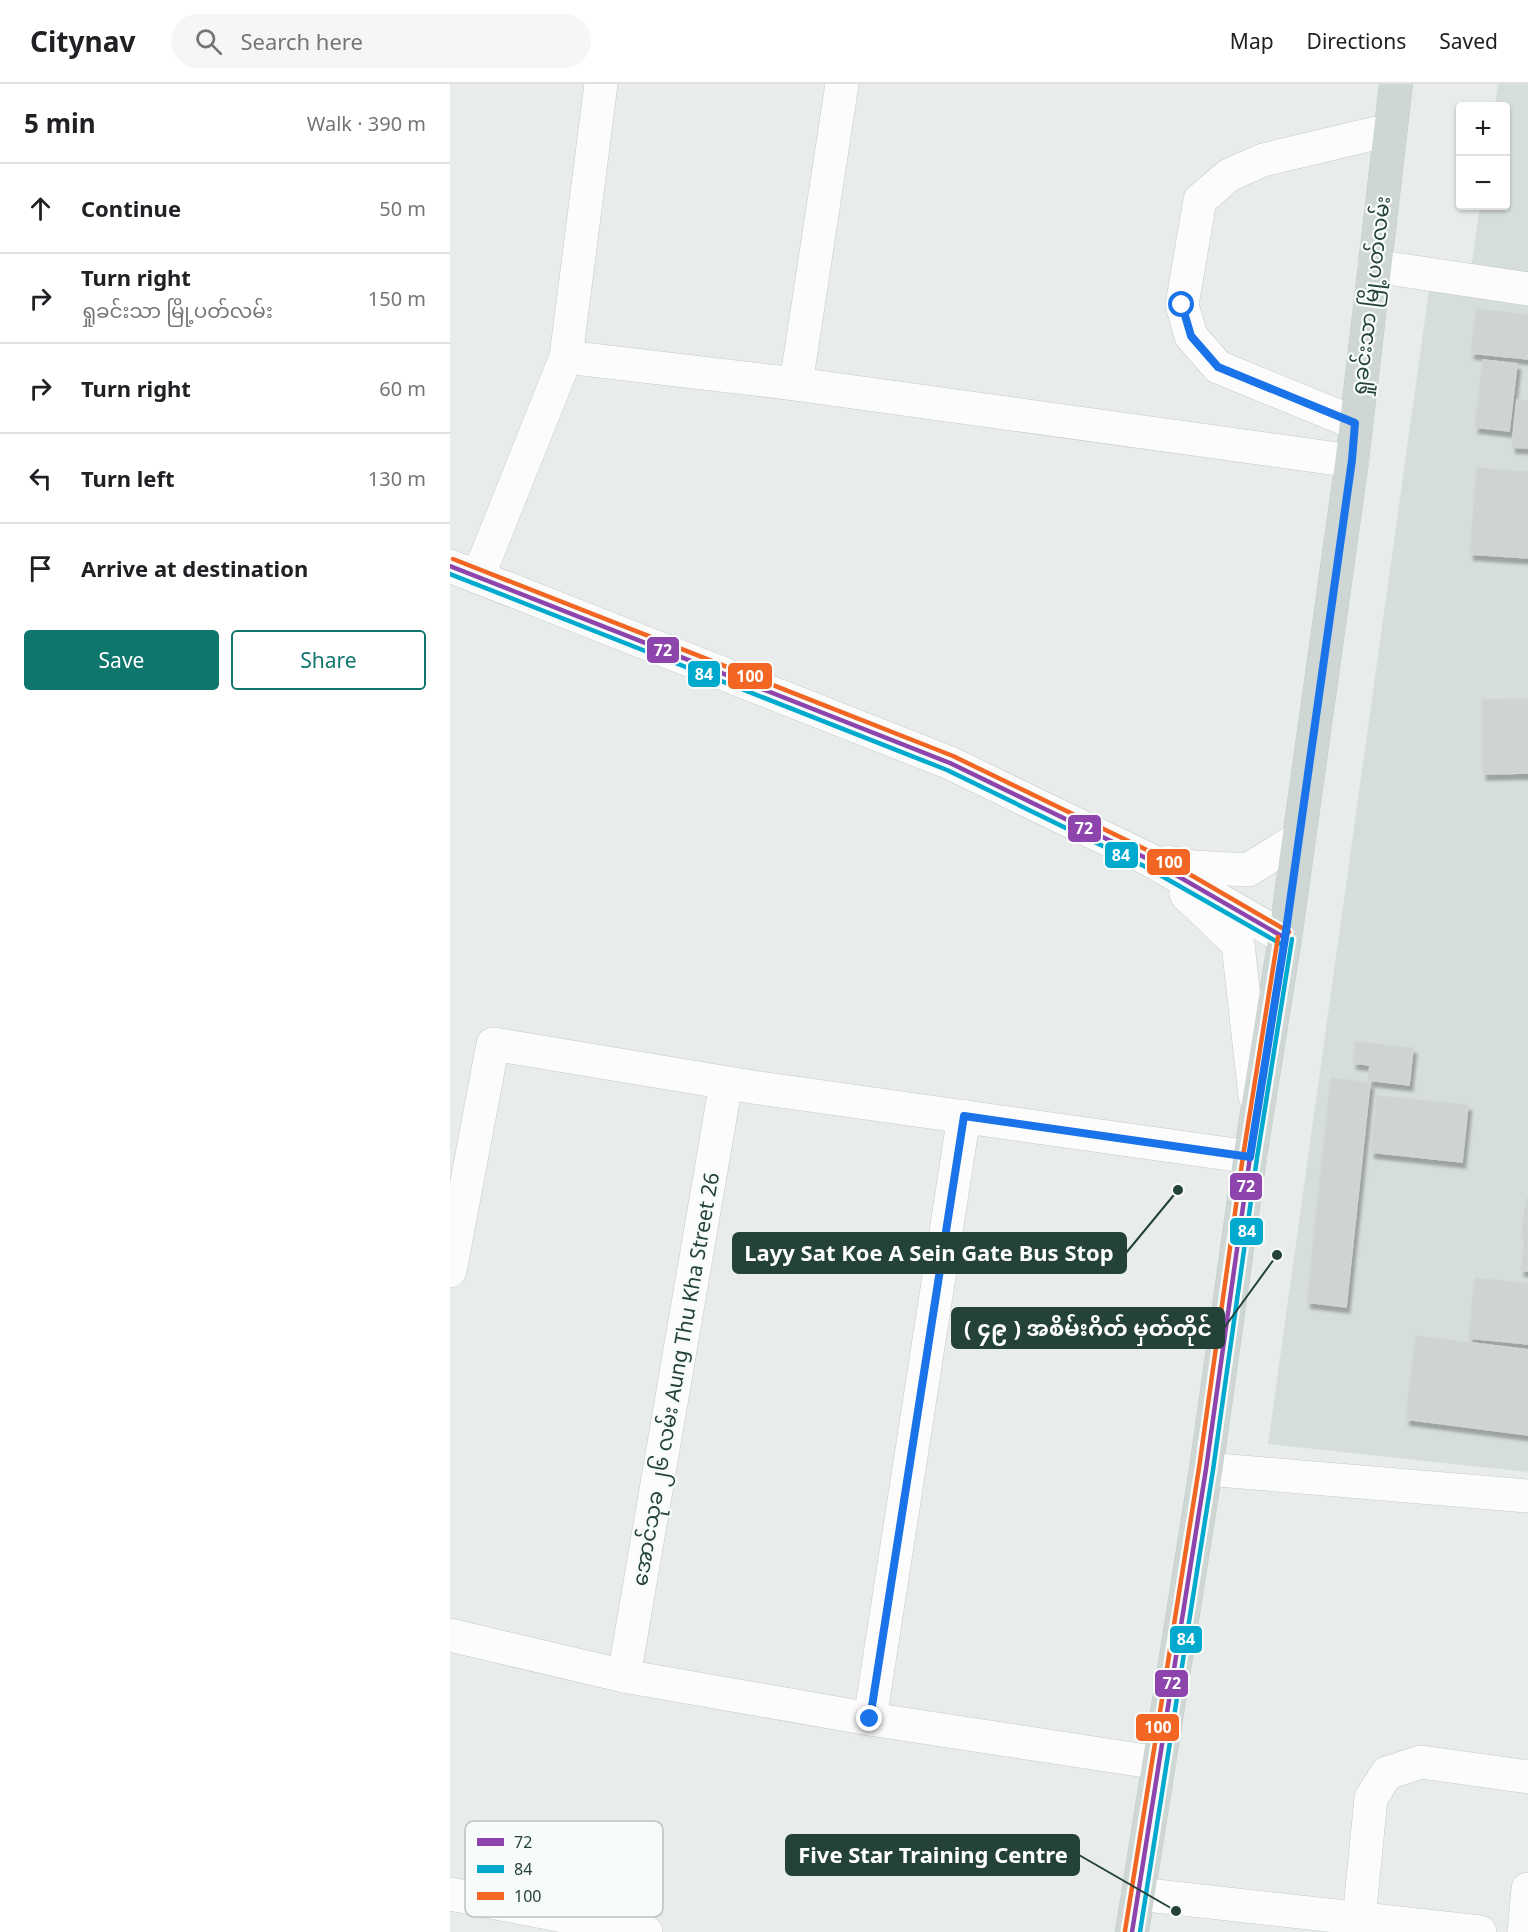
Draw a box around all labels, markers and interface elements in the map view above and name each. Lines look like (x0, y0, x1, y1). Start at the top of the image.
search box (171, 14, 591, 68)
text: Citynav (30, 22, 135, 60)
icon: search (192, 25, 225, 58)
text: Search here (240, 26, 363, 56)
text: Map (1230, 27, 1274, 55)
text: Directions (1307, 27, 1406, 55)
text: Saved (1439, 27, 1498, 55)
map controls (1456, 102, 1510, 210)
button: + (1456, 102, 1510, 156)
text: 5 min (24, 105, 96, 141)
text: Walk · 390 m (307, 110, 426, 137)
button: − (1456, 156, 1510, 210)
icon: ahead (24, 192, 57, 225)
text: Continue (81, 193, 181, 223)
street label: ရှုခင်းသာ မြို့ပတ်လမ်း (1343, 194, 1400, 398)
text: 50 m (379, 195, 426, 222)
text: Turn right (81, 262, 191, 292)
icon: right (24, 282, 57, 315)
text: 150 m (368, 285, 426, 312)
route start (1168, 291, 1194, 317)
text: ရှုခင်းသာ မြို့ပတ်လမ်း (81, 297, 273, 324)
icon: right (24, 372, 57, 405)
text: Turn right (81, 373, 191, 403)
text: 60 m (379, 375, 426, 402)
icon: left (24, 462, 57, 495)
text: Turn left (81, 463, 175, 493)
text: 130 m (368, 465, 426, 492)
icon: arrive (24, 552, 57, 585)
text: Arrive at destination (81, 553, 308, 583)
button: Save (24, 630, 219, 690)
button: Share (231, 630, 426, 690)
line badge: 72 (646, 636, 680, 664)
text: 72 (654, 639, 672, 661)
line badge: 84 (687, 660, 721, 688)
line badge: 100 (727, 662, 773, 690)
text: 84 (695, 663, 713, 685)
text: 100 (736, 665, 764, 687)
line badge: 72 (1067, 814, 1102, 843)
text: 72 (1075, 817, 1093, 839)
line badge: 84 (1104, 841, 1139, 869)
text: 84 (1112, 844, 1130, 866)
line badge: 100 (1146, 848, 1191, 876)
text: 100 (1155, 851, 1183, 873)
street label: အောင်သုခ ၂၆ လမ်း Aung Thu Kha Street 26 (624, 1170, 729, 1589)
line badge: 72 (1229, 1172, 1263, 1201)
text: 72 (1237, 1175, 1255, 1197)
line badge: 84 (1229, 1217, 1264, 1246)
text: 84 (1238, 1220, 1256, 1242)
callout: Layy Sat Koe A Sein Gate Bus Stop (733, 1233, 1126, 1273)
text: Layy Sat Koe A Sein Gate Bus Stop (744, 1237, 1114, 1267)
callout: ( ၄၉ ) အစိမ်းဂိတ် မှတ်တိုင် (952, 1308, 1224, 1348)
text: ( ၄၉ ) အစိမ်းဂိတ် မှတ်တိုင် (964, 1312, 1212, 1346)
line badge: 84 (1169, 1625, 1203, 1654)
text: 84 (1177, 1628, 1195, 1650)
line badge: 72 (1154, 1669, 1189, 1698)
text: 72 (1163, 1672, 1181, 1694)
route end (856, 1705, 882, 1731)
line badge: 100 (1135, 1713, 1180, 1742)
text: 100 (1144, 1716, 1172, 1738)
legend (465, 1821, 663, 1917)
text: 72 (514, 1831, 532, 1853)
callout: Five Star Training Centre (786, 1835, 1079, 1875)
text: Five Star Training Centre (798, 1839, 1068, 1869)
text: 84 (514, 1858, 532, 1880)
text: 100 (514, 1885, 541, 1907)

